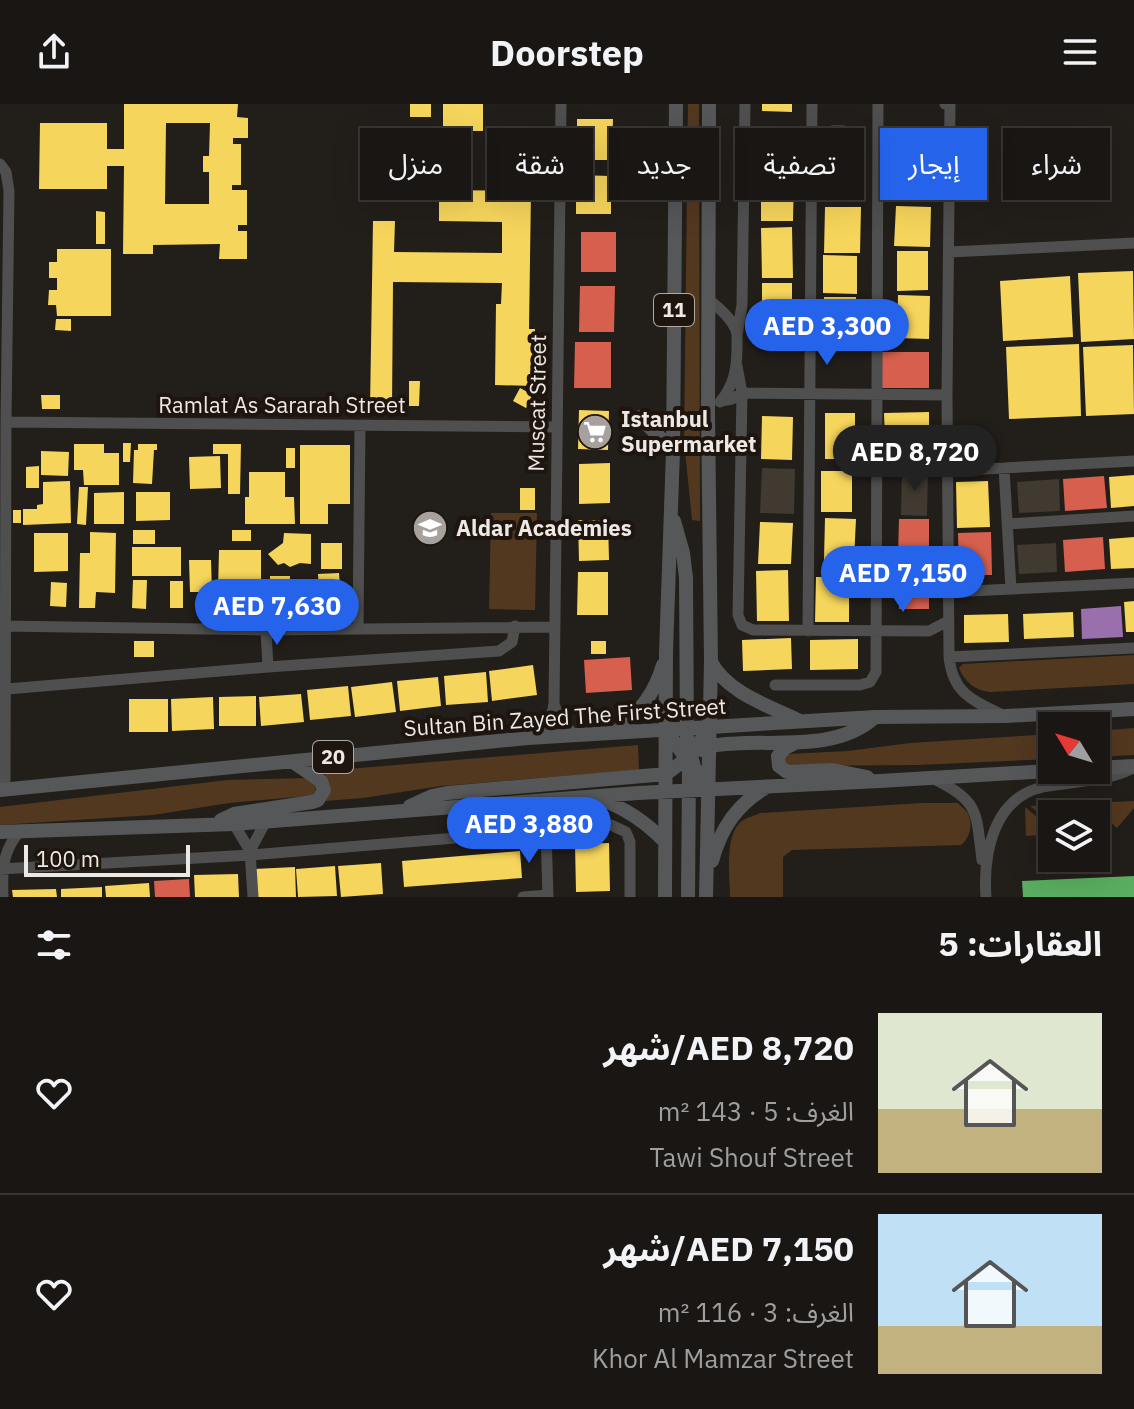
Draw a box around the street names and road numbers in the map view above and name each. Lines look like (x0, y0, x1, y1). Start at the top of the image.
road number: 11 (654, 294, 694, 326)
street label: Muscat Street (521, 334, 552, 472)
street label: Ramlat As Sararah Street (158, 390, 406, 419)
street label: Sultan Bin Zayed The First Street (403, 691, 727, 742)
road number: 20 (313, 741, 353, 773)

